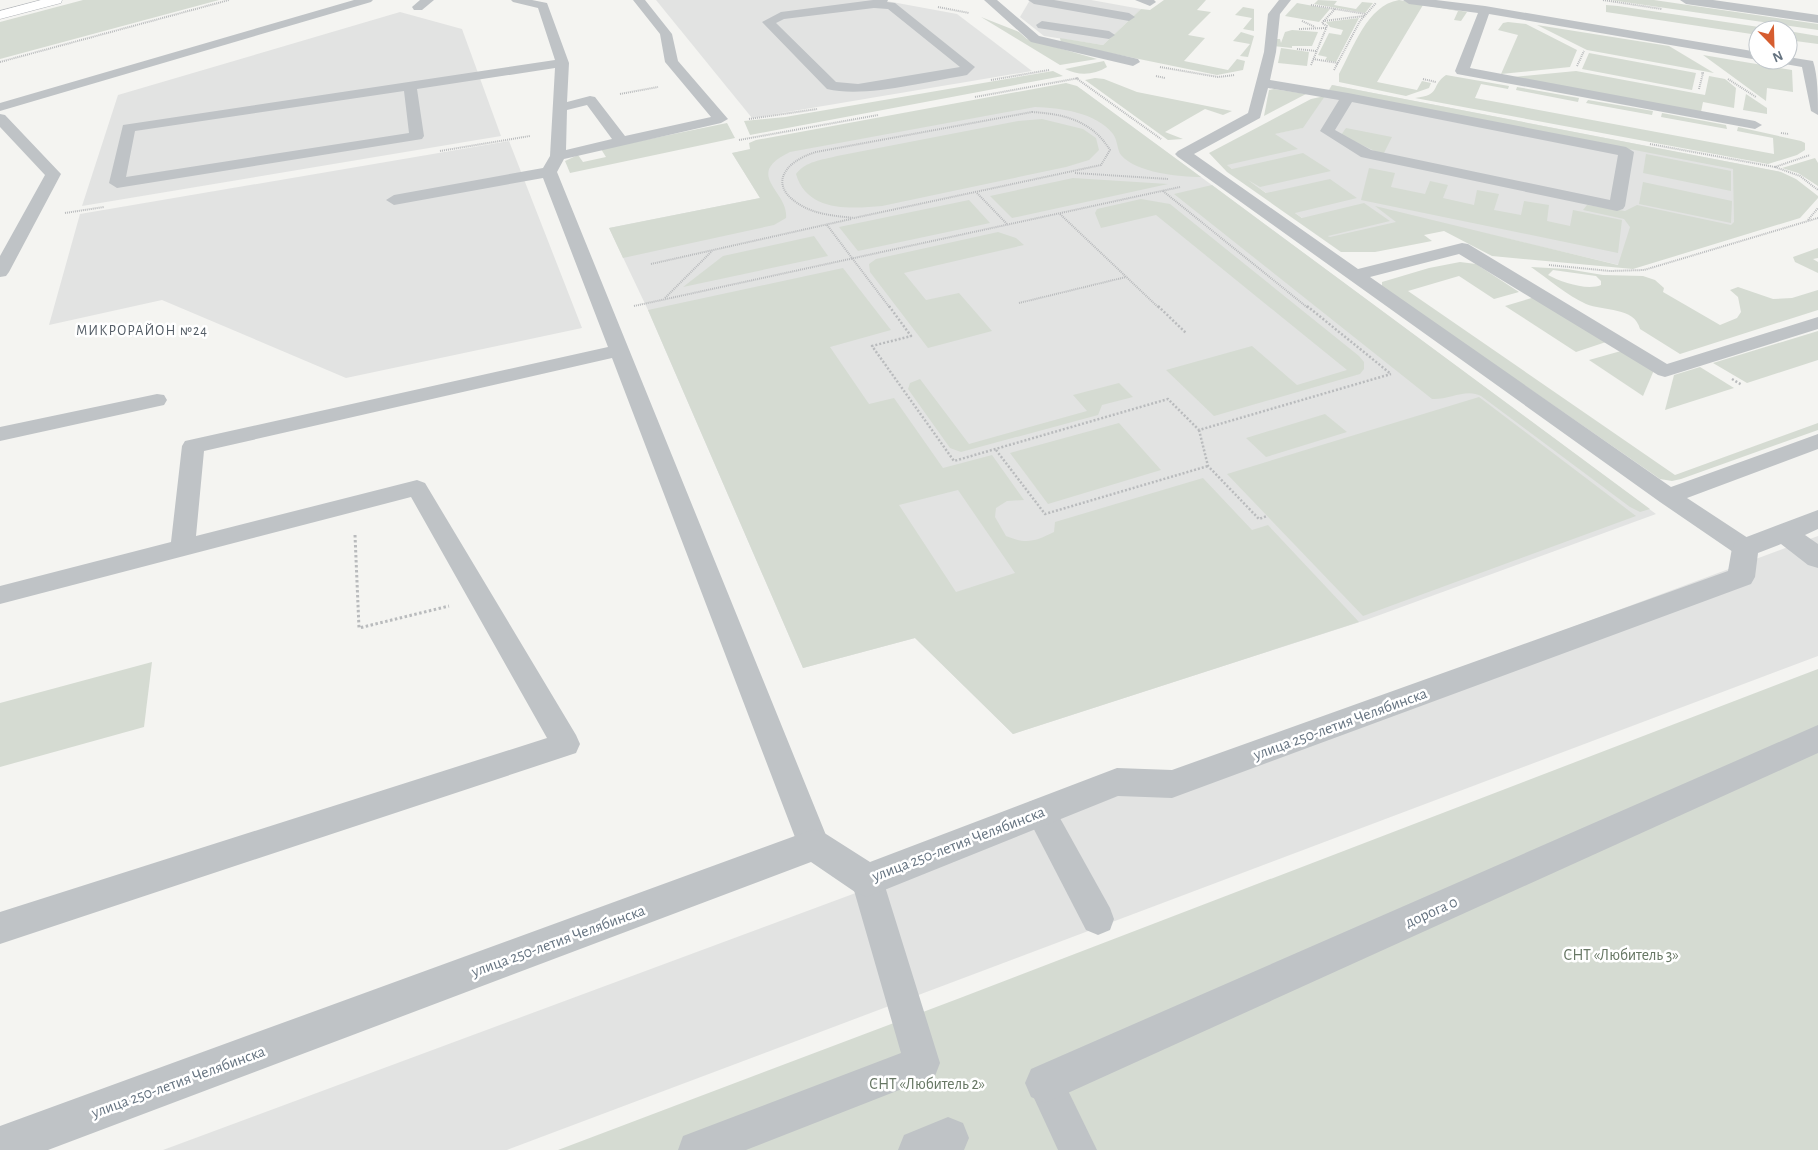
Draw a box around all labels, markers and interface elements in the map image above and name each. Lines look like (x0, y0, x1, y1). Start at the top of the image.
north arrow (1748, 20, 1798, 70)
text: N (1770, 48, 1785, 64)
district label: МИКРОРАЙОН №24 (76, 323, 208, 338)
street label: улица 250-летия Челябинска (1250, 685, 1430, 764)
street label: улица 250-летия Челябинска (869, 804, 1047, 886)
street label: дорога 0 (1403, 893, 1460, 930)
street label: улица 250-летия Челябинска (468, 902, 648, 981)
park label: СНТ «Любитель 3» (1563, 947, 1679, 963)
street label: улица 250-летия Челябинска (88, 1043, 268, 1122)
park label: СНТ «Любитель 2» (869, 1076, 985, 1092)

